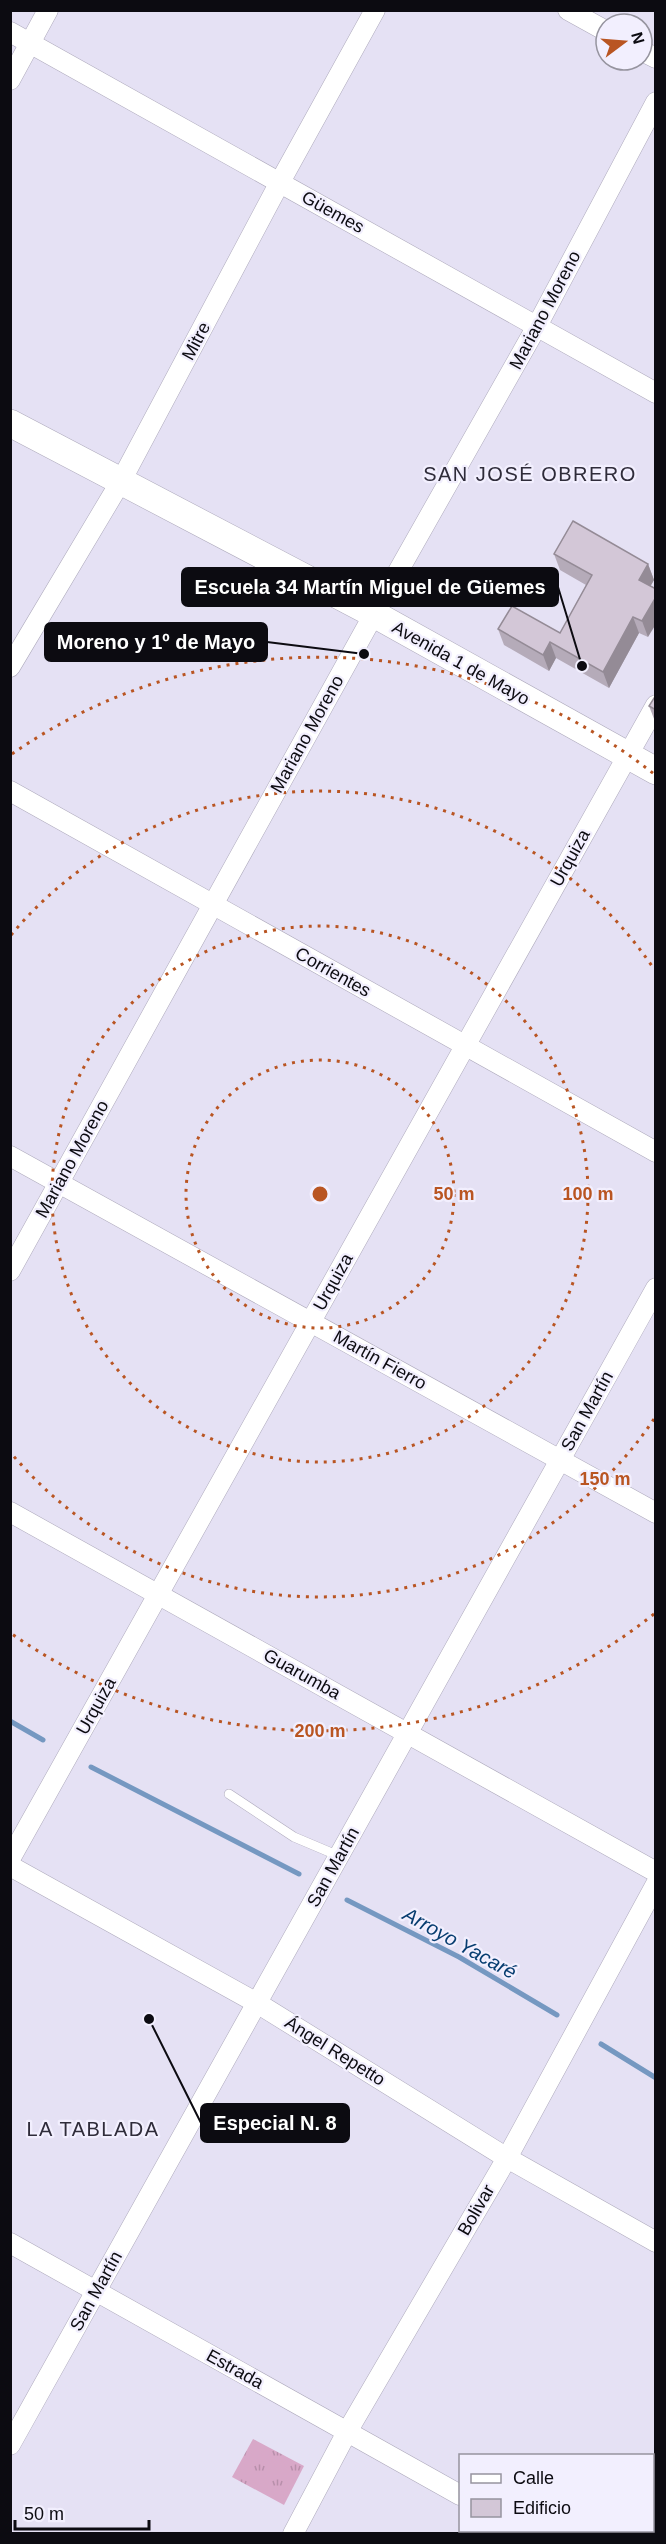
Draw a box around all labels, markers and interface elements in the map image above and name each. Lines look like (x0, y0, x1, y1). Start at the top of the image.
north arrow (594, 12, 654, 72)
text: N (628, 30, 648, 46)
street label: Güemes (298, 187, 368, 237)
street label: Mariano Moreno (505, 247, 585, 373)
street label: Mitre (178, 319, 214, 363)
district label: SAN JOSÉ OBRERO (423, 463, 637, 485)
callout: Escuela 34 Martín Miguel de Güemes (182, 568, 558, 606)
text: Escuela 34 Martín Miguel de Güemes (194, 576, 546, 598)
street label: Avenida 1 de Mayo (389, 617, 533, 709)
callout: Moreno y 1º de Mayo (45, 623, 267, 661)
text: Moreno y 1º de Mayo (57, 631, 255, 653)
street label: Mariano Moreno (266, 672, 348, 796)
street label: Urquiza (546, 825, 594, 890)
street label: Corrientes (292, 943, 374, 1001)
street label: Mariano Moreno (31, 1097, 113, 1221)
centre of rings (310, 1184, 330, 1204)
text: 50 m (433, 1184, 475, 1204)
text: 100 m (562, 1184, 614, 1204)
street label: Urquiza (309, 1249, 357, 1314)
street label: Martín Fierro (330, 1326, 430, 1394)
street label: San Martín (557, 1368, 617, 1454)
text: 150 m (579, 1469, 631, 1489)
street label: Guarumba (260, 1645, 345, 1704)
street label: Urquiza (72, 1673, 120, 1738)
text: 200 m (294, 1721, 346, 1741)
street label: San Martín (303, 1824, 363, 1910)
water label: Arroyo Yacaré (399, 1902, 520, 1983)
street label: Ángel Repetto (281, 2012, 389, 2090)
callout: Especial N. 8 (201, 2104, 349, 2142)
text: Especial N. 8 (213, 2112, 337, 2134)
district label: LA TABLADA (26, 2118, 160, 2140)
street label: Bolivar (454, 2181, 498, 2239)
street label: San Martín (66, 2248, 126, 2334)
street label: Estrada (203, 2345, 268, 2393)
legend (459, 2454, 654, 2532)
text: Calle (513, 2468, 554, 2488)
scale bar (15, 2493, 148, 2531)
text: Edificio (513, 2498, 571, 2518)
text: 50 m (24, 2504, 64, 2524)

